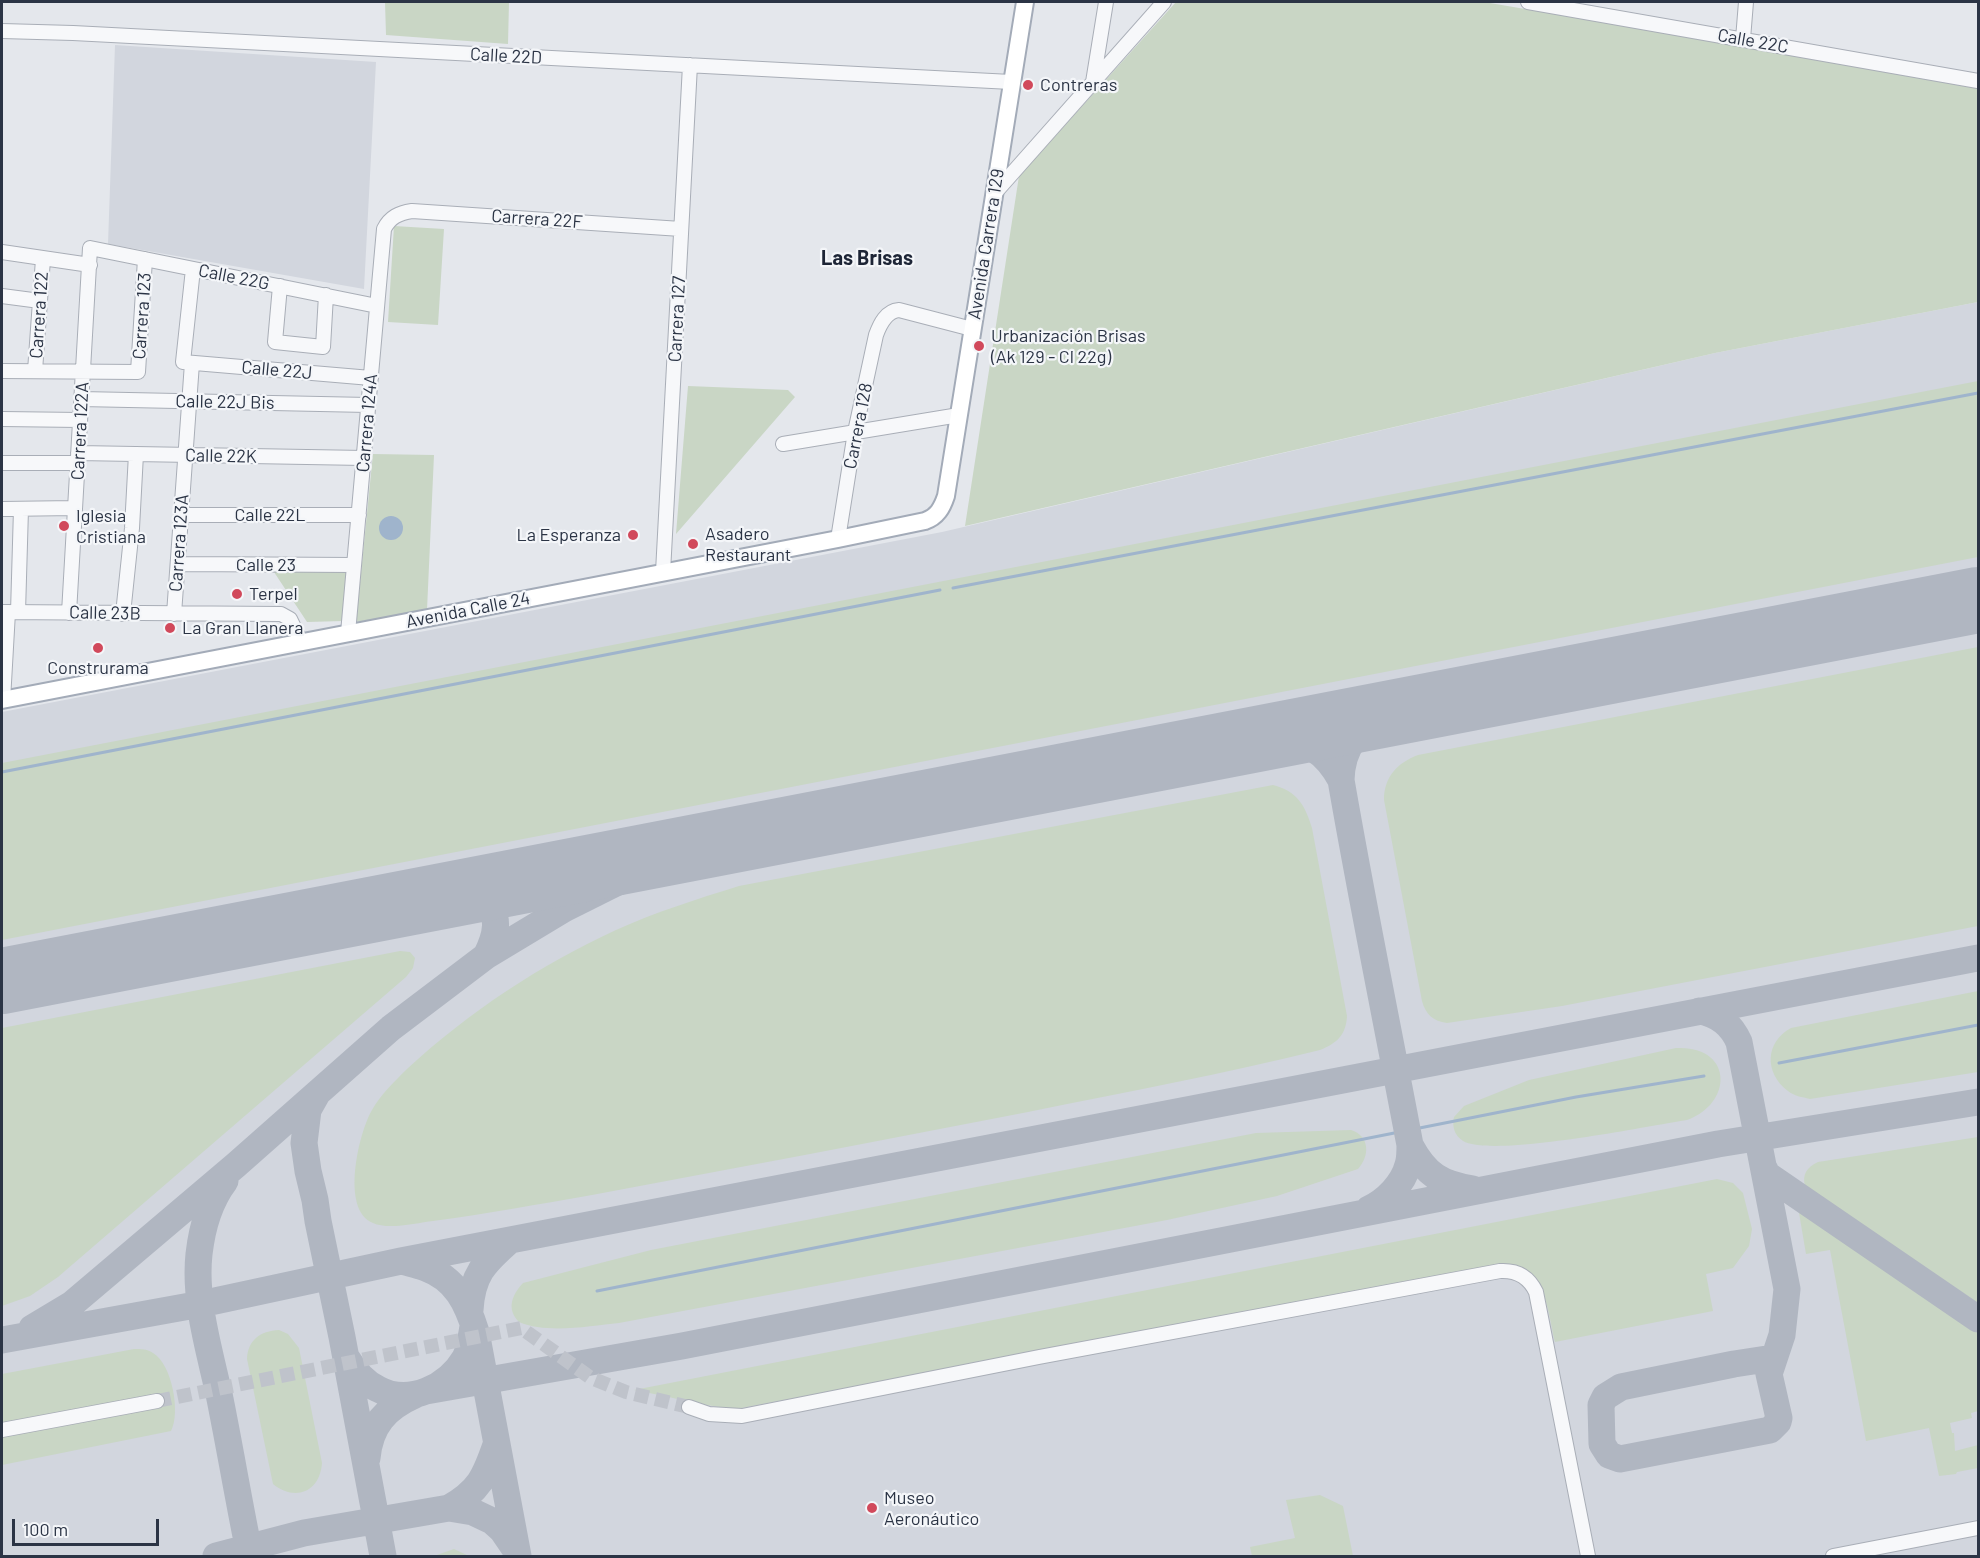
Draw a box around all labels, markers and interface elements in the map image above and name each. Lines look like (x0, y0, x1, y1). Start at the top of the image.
street label: Calle 22C (1716, 24, 1790, 58)
street label: Calle 22D (470, 43, 542, 69)
place label: Contreras (1040, 74, 1117, 96)
marker: Contreras (1021, 78, 1035, 92)
street label: Avenida Carrera 129 (963, 167, 1009, 321)
street label: Carrera 22F (491, 205, 583, 233)
district label: Las Brisas (821, 246, 913, 270)
street label: Calle 22G (197, 260, 271, 294)
street label: Carrera 122 (25, 271, 53, 359)
street label: Carrera 123 (128, 272, 156, 360)
street label: Carrera 127 (664, 275, 690, 363)
place label: Urbanización Brisas (Ak 129 - Cl 22g) (991, 325, 1146, 368)
marker: Urbanización Brisas (Ak 129 - Cl 22g) (972, 339, 986, 353)
street label: Calle 22J (241, 356, 313, 384)
street label: Carrera 124A (352, 373, 382, 473)
street label: Carrera 122A (67, 381, 93, 481)
street label: Carrera 128 (839, 381, 877, 471)
street label: Calle 22J Bis (175, 390, 275, 414)
street label: Calle 22K (185, 445, 257, 467)
street label: Carrera 123A (165, 493, 193, 593)
street label: Calle 22L (235, 504, 305, 526)
place label: Iglesia Cristiana (76, 505, 146, 548)
marker: Iglesia Cristiana (57, 519, 71, 533)
place label: Asadero Restaurant (705, 523, 791, 566)
place label: La Esperanza (516, 524, 621, 546)
marker: La Esperanza (626, 528, 640, 542)
marker: Asadero Restaurant (686, 537, 700, 551)
street label: Calle 23 (236, 554, 296, 576)
place label: Terpel (249, 583, 298, 605)
marker: Terpel (230, 587, 244, 601)
street label: Avenida Calle 24 (404, 587, 532, 633)
street label: Calle 23B (69, 602, 141, 624)
place label: La Gran Llanera (182, 617, 304, 639)
marker: La Gran Llanera (163, 621, 177, 635)
marker: Construrama (91, 641, 105, 655)
place label: Construrama (47, 657, 149, 679)
place label: Museo Aeronáutico (884, 1487, 979, 1530)
marker: Museo Aeronáutico (865, 1501, 879, 1515)
scale bar (15, 1507, 162, 1545)
text: 100 m (23, 1518, 68, 1540)

